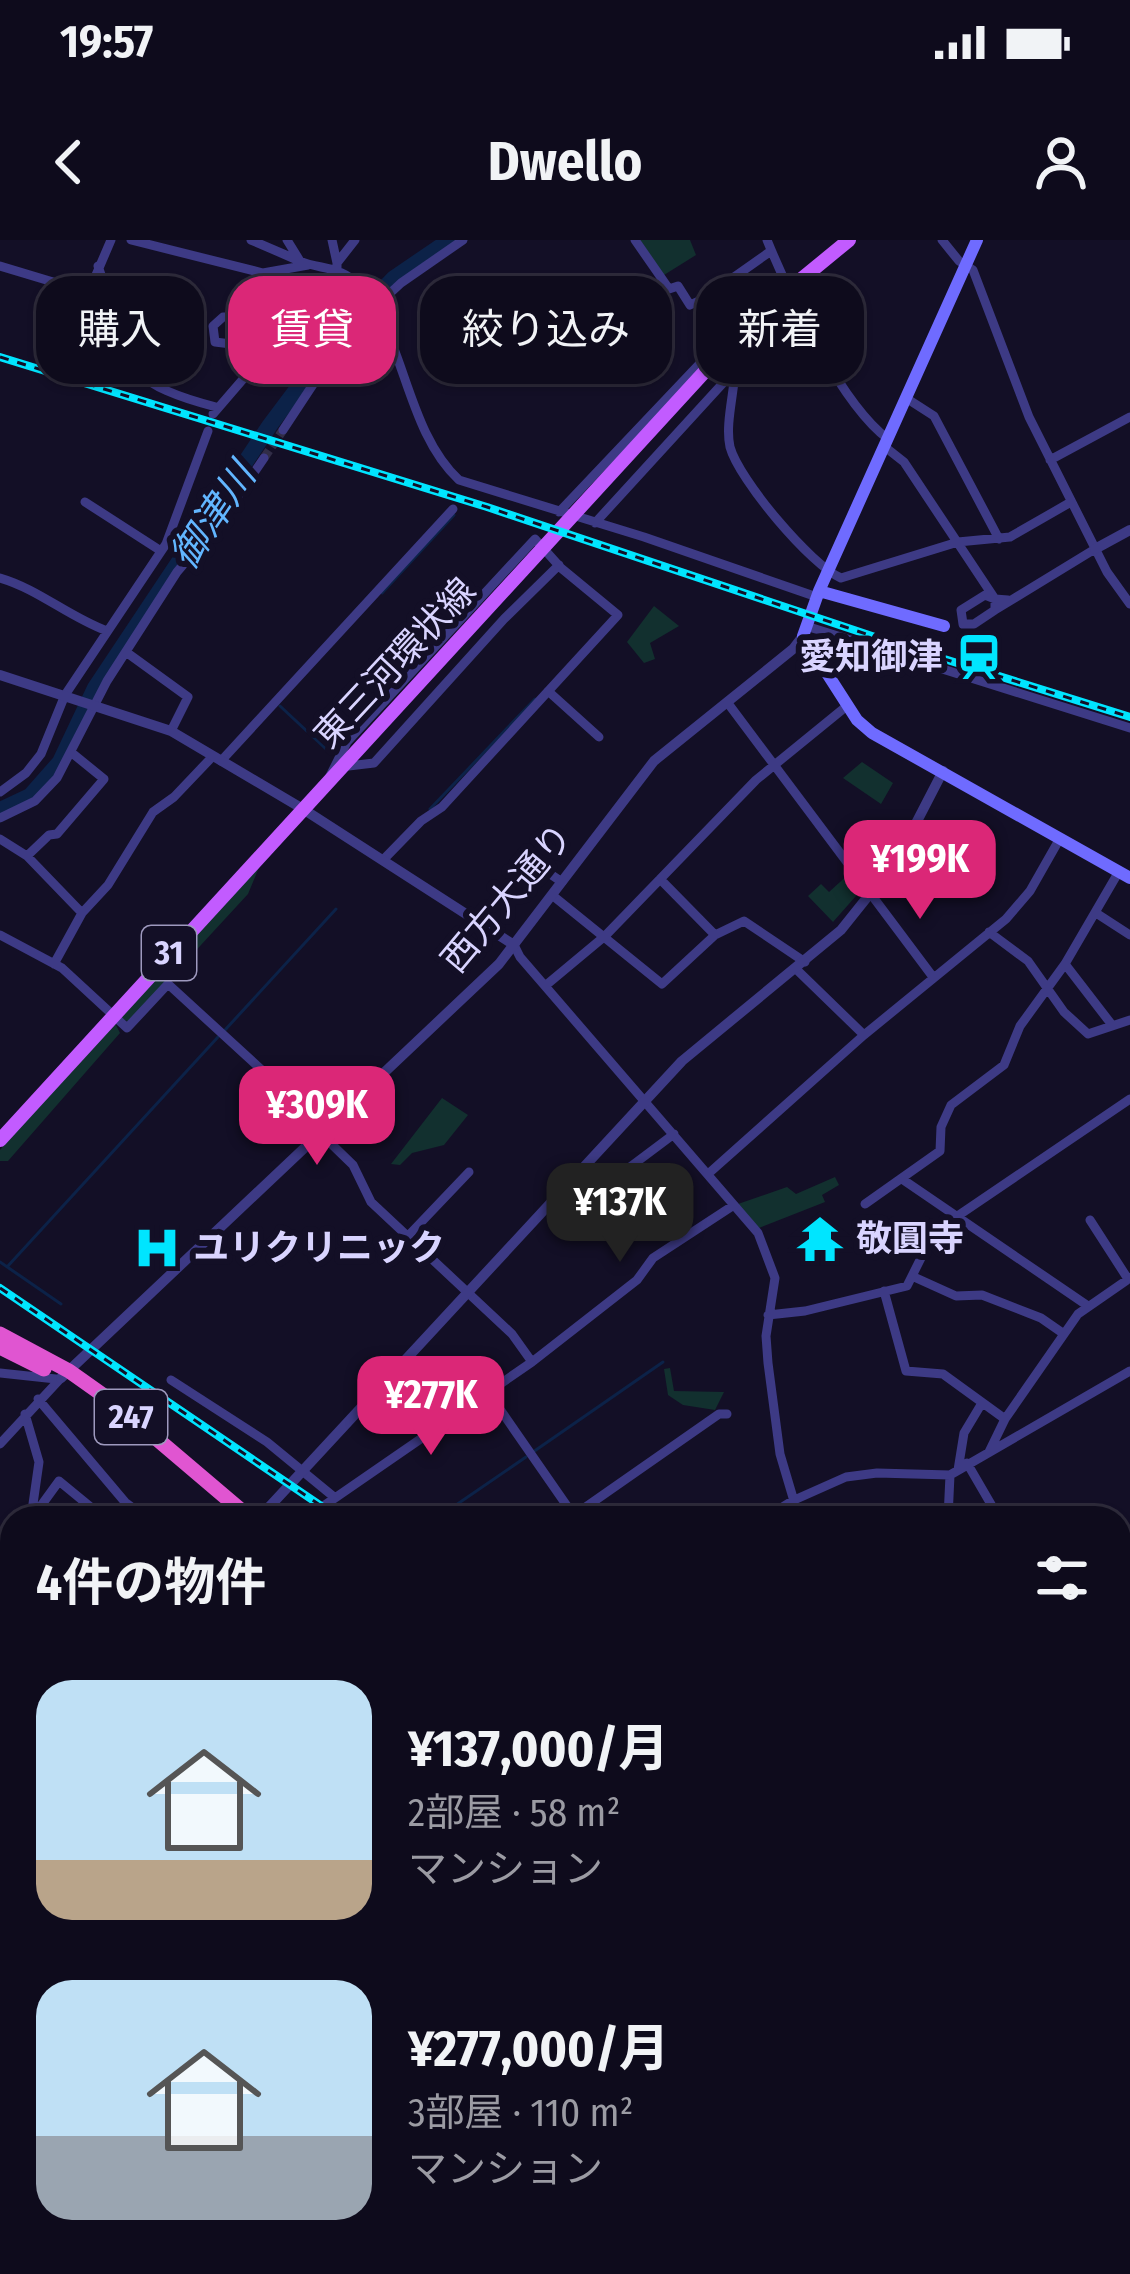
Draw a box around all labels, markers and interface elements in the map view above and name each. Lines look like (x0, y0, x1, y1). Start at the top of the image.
text: 19:57 (60, 15, 153, 69)
icon: back (36, 129, 102, 195)
icon: person (1028, 129, 1094, 195)
text: Dwello (488, 130, 642, 194)
chip: 購入 (36, 276, 204, 384)
chip: 賃貸 (228, 276, 396, 384)
chip: 絞り込み (420, 276, 672, 384)
chip: 新着 (696, 276, 864, 384)
water label: 御津川 (161, 451, 267, 577)
street label: 東三河環状線 (305, 569, 485, 757)
station icon: 愛知御津 (954, 632, 1004, 682)
place label: 愛知御津 (799, 635, 943, 679)
street label: 西方大通り (432, 815, 582, 981)
pin: ¥199K (836, 820, 1004, 922)
text: ¥199K (871, 836, 969, 882)
road number: 31 (142, 926, 196, 980)
pin: ¥309K (233, 1066, 401, 1168)
text: ¥309K (266, 1082, 368, 1128)
pin: ¥137K (536, 1163, 704, 1265)
text: ¥137K (573, 1179, 667, 1225)
temple icon: 敬圓寺 (795, 1214, 845, 1264)
place label: 敬圓寺 (856, 1217, 964, 1261)
hospital icon: ユリクリニック (132, 1223, 182, 1273)
place label: ユリクリニック (193, 1226, 445, 1270)
pin: ¥277K (347, 1356, 515, 1458)
text: ¥277K (384, 1372, 478, 1418)
road number: 247 (95, 1390, 167, 1444)
icon: filters (1029, 1545, 1095, 1611)
text: 4件の物件 (36, 1552, 266, 1614)
text: ¥137,000/月 (408, 1718, 669, 1780)
icon: home (132, 1728, 276, 1872)
text: 2部屋 · 58 m² (408, 1790, 620, 1836)
text: マンション (408, 1846, 603, 1892)
text: ¥277,000/月 (408, 2018, 670, 2080)
icon: home (132, 2028, 276, 2172)
text: 3部屋 · 110 m² (408, 2090, 633, 2136)
text: マンション (408, 2146, 603, 2192)

